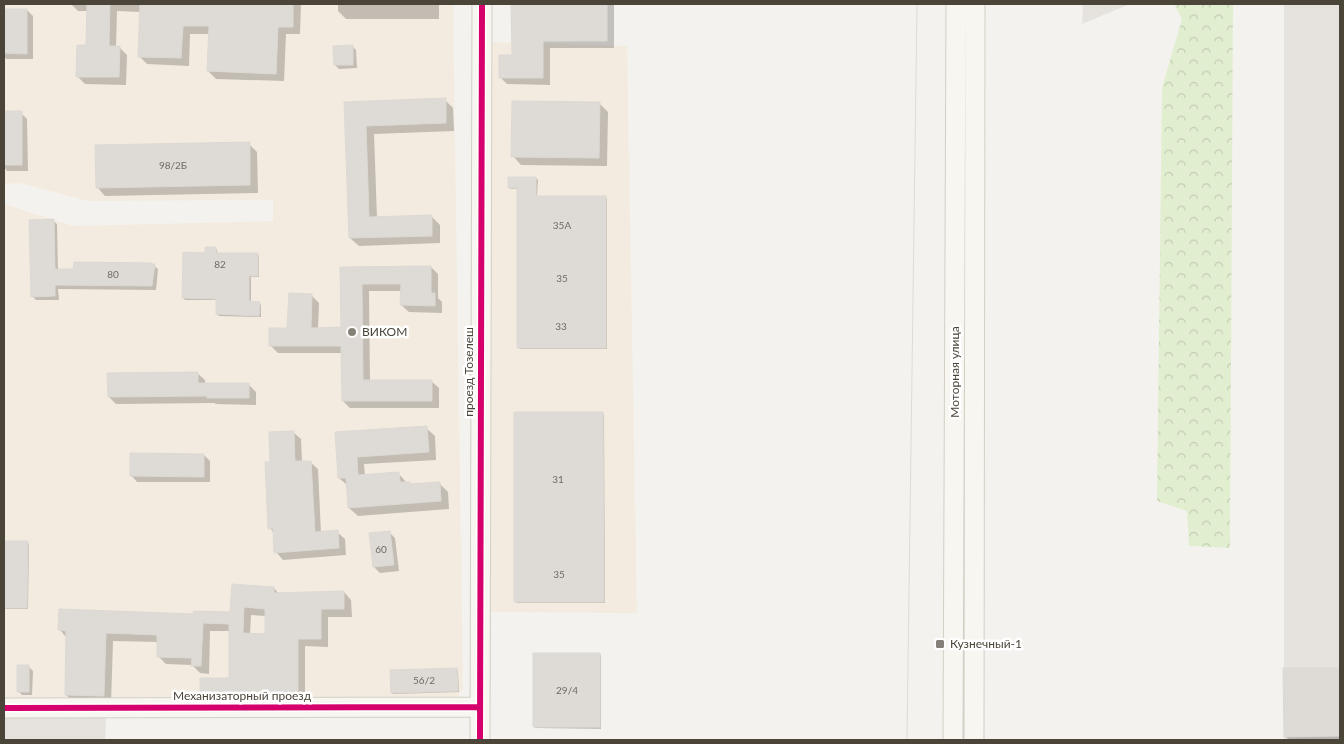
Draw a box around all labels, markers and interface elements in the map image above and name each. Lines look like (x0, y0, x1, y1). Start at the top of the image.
house number: 98/2Б (159, 159, 187, 171)
house number: 35А (553, 219, 571, 231)
house number: 82 (214, 258, 226, 270)
house number: 80 (107, 268, 119, 280)
house number: 35 (556, 272, 568, 284)
house number: 33 (555, 320, 567, 332)
place label: ВИКОМ (362, 324, 407, 339)
marker: ВИКОМ (346, 326, 358, 338)
street label: Моторная улица (947, 326, 962, 418)
street label: проезд Тозелеш (461, 327, 476, 417)
house number: 31 (552, 473, 564, 485)
house number: 60 (375, 543, 387, 555)
house number: 35 (553, 568, 565, 580)
place label: Кузнечный-1 (950, 636, 1022, 651)
marker: Кузнечный-1 (934, 638, 946, 650)
house number: 56/2 (413, 674, 435, 686)
house number: 29/4 (556, 684, 578, 696)
street label: Механизаторный проезд (173, 688, 312, 703)

